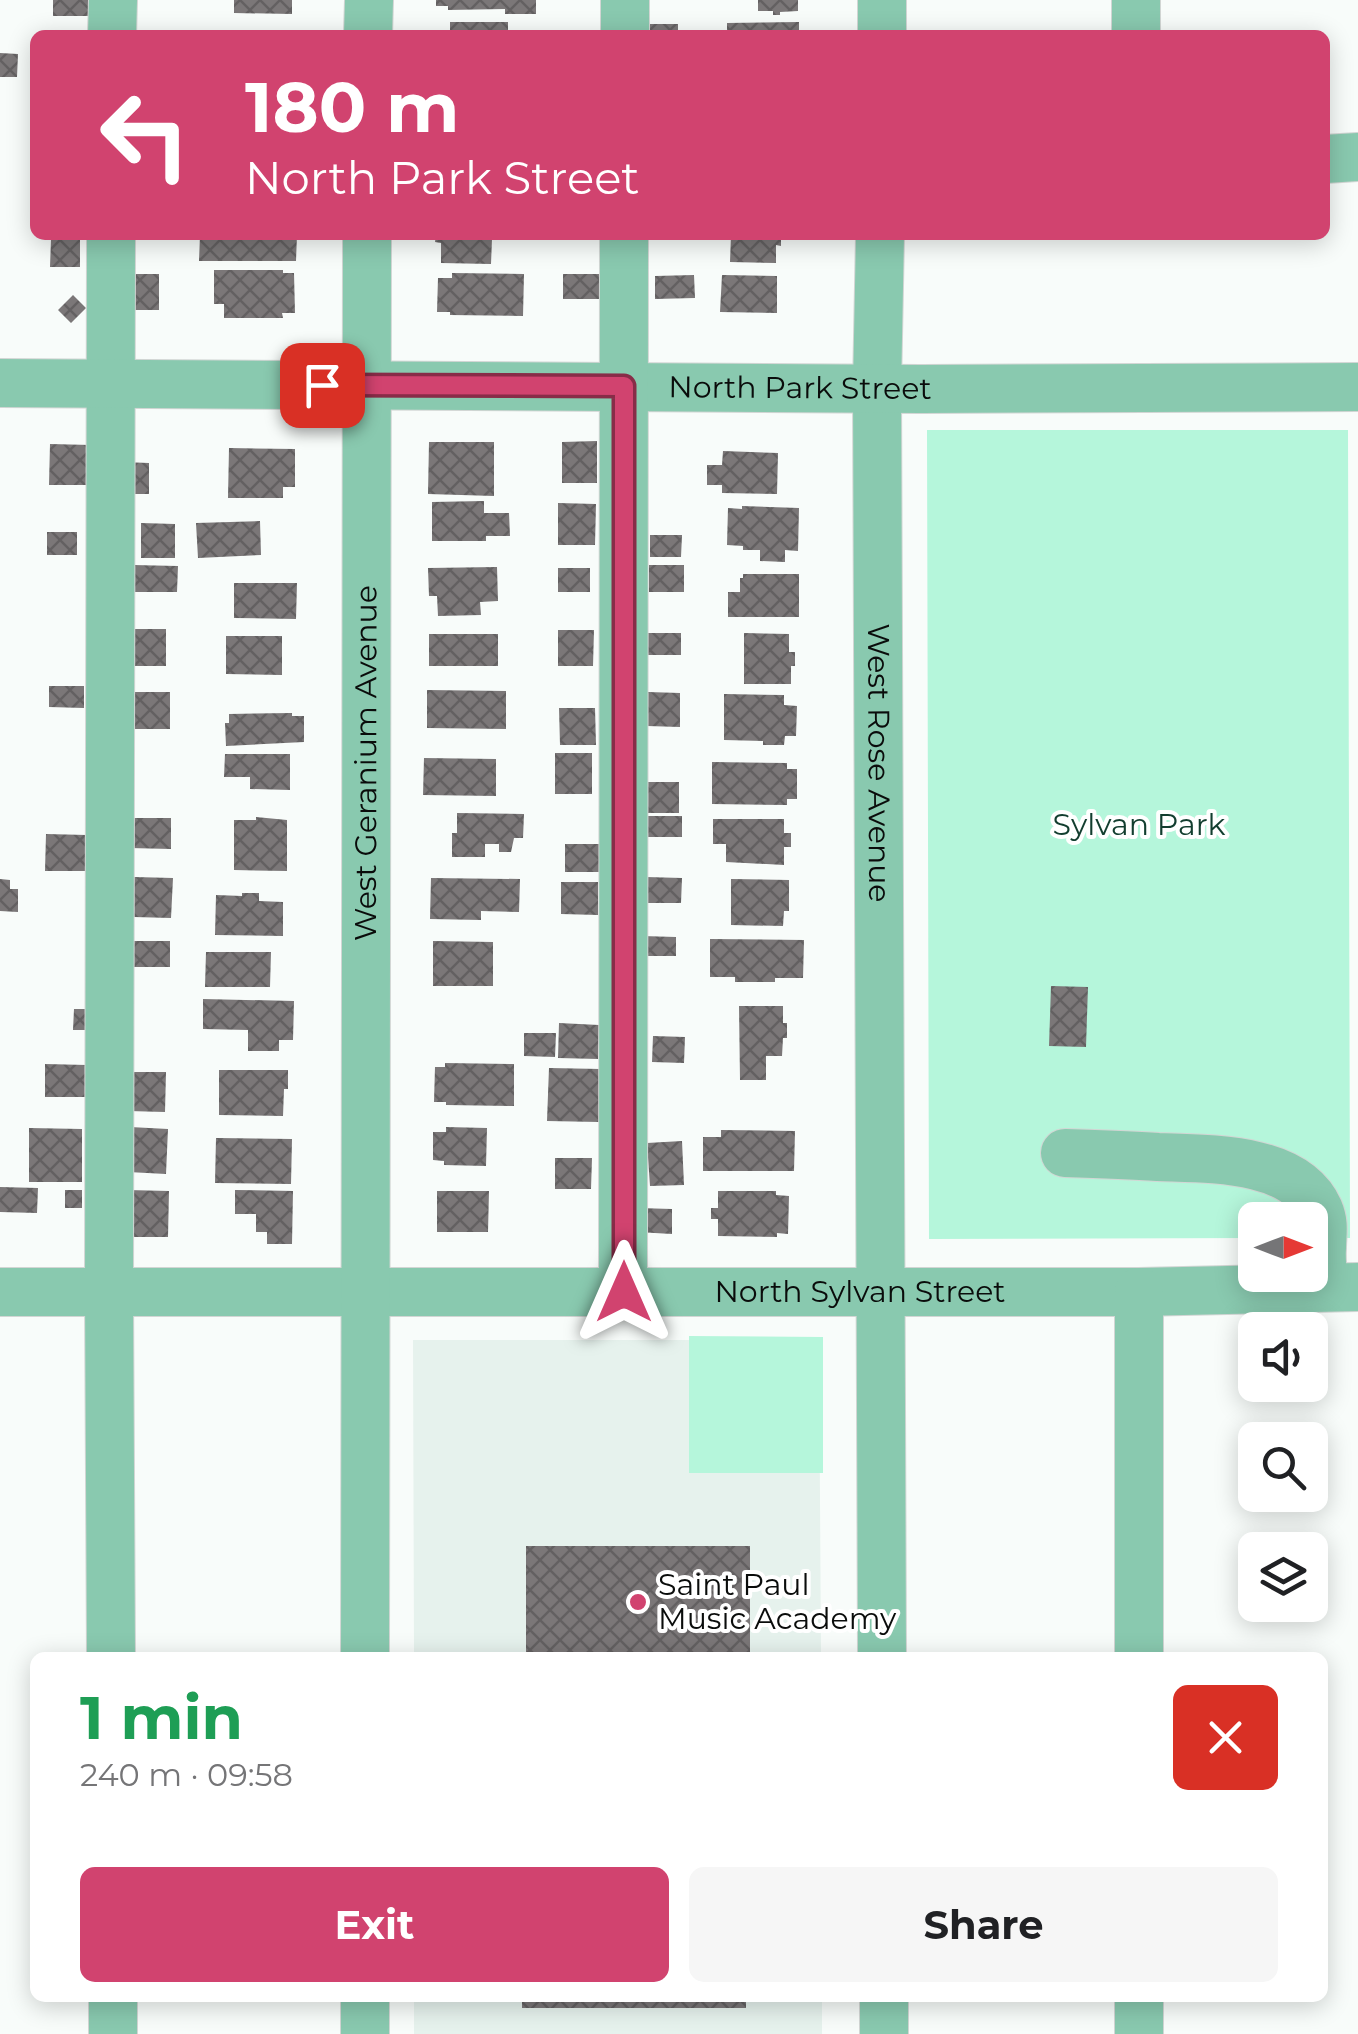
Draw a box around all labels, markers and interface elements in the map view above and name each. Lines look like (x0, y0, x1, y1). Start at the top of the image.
text: 180 m (245, 64, 459, 150)
icon: left (80, 70, 210, 200)
text: North Park Street (245, 150, 640, 205)
pin (280, 343, 365, 428)
icon: arrive (295, 358, 350, 413)
street label: North Park Street (668, 368, 932, 407)
street label: West Geranium Avenue (347, 585, 385, 941)
street label: West Rose Avenue (860, 623, 898, 902)
park label: Sylvan Park (1053, 806, 1225, 843)
north arrow (1238, 1202, 1328, 1292)
map controls (1238, 1202, 1328, 1622)
position arrow (572, 1240, 676, 1344)
street label: North Sylvan Street (714, 1273, 1006, 1310)
button: sound (1238, 1312, 1328, 1402)
button: search (1238, 1422, 1328, 1512)
button: layers (1238, 1532, 1328, 1622)
place label: Saint Paul Music Academy (658, 1566, 897, 1637)
marker: Saint Paul Music Academy (627, 1591, 649, 1613)
text: 1 min (80, 1681, 243, 1754)
button: close (1173, 1685, 1278, 1790)
text: 240 m · 09:58 (80, 1755, 293, 1794)
button: Exit (80, 1867, 669, 1982)
button: Share (689, 1867, 1278, 1982)

